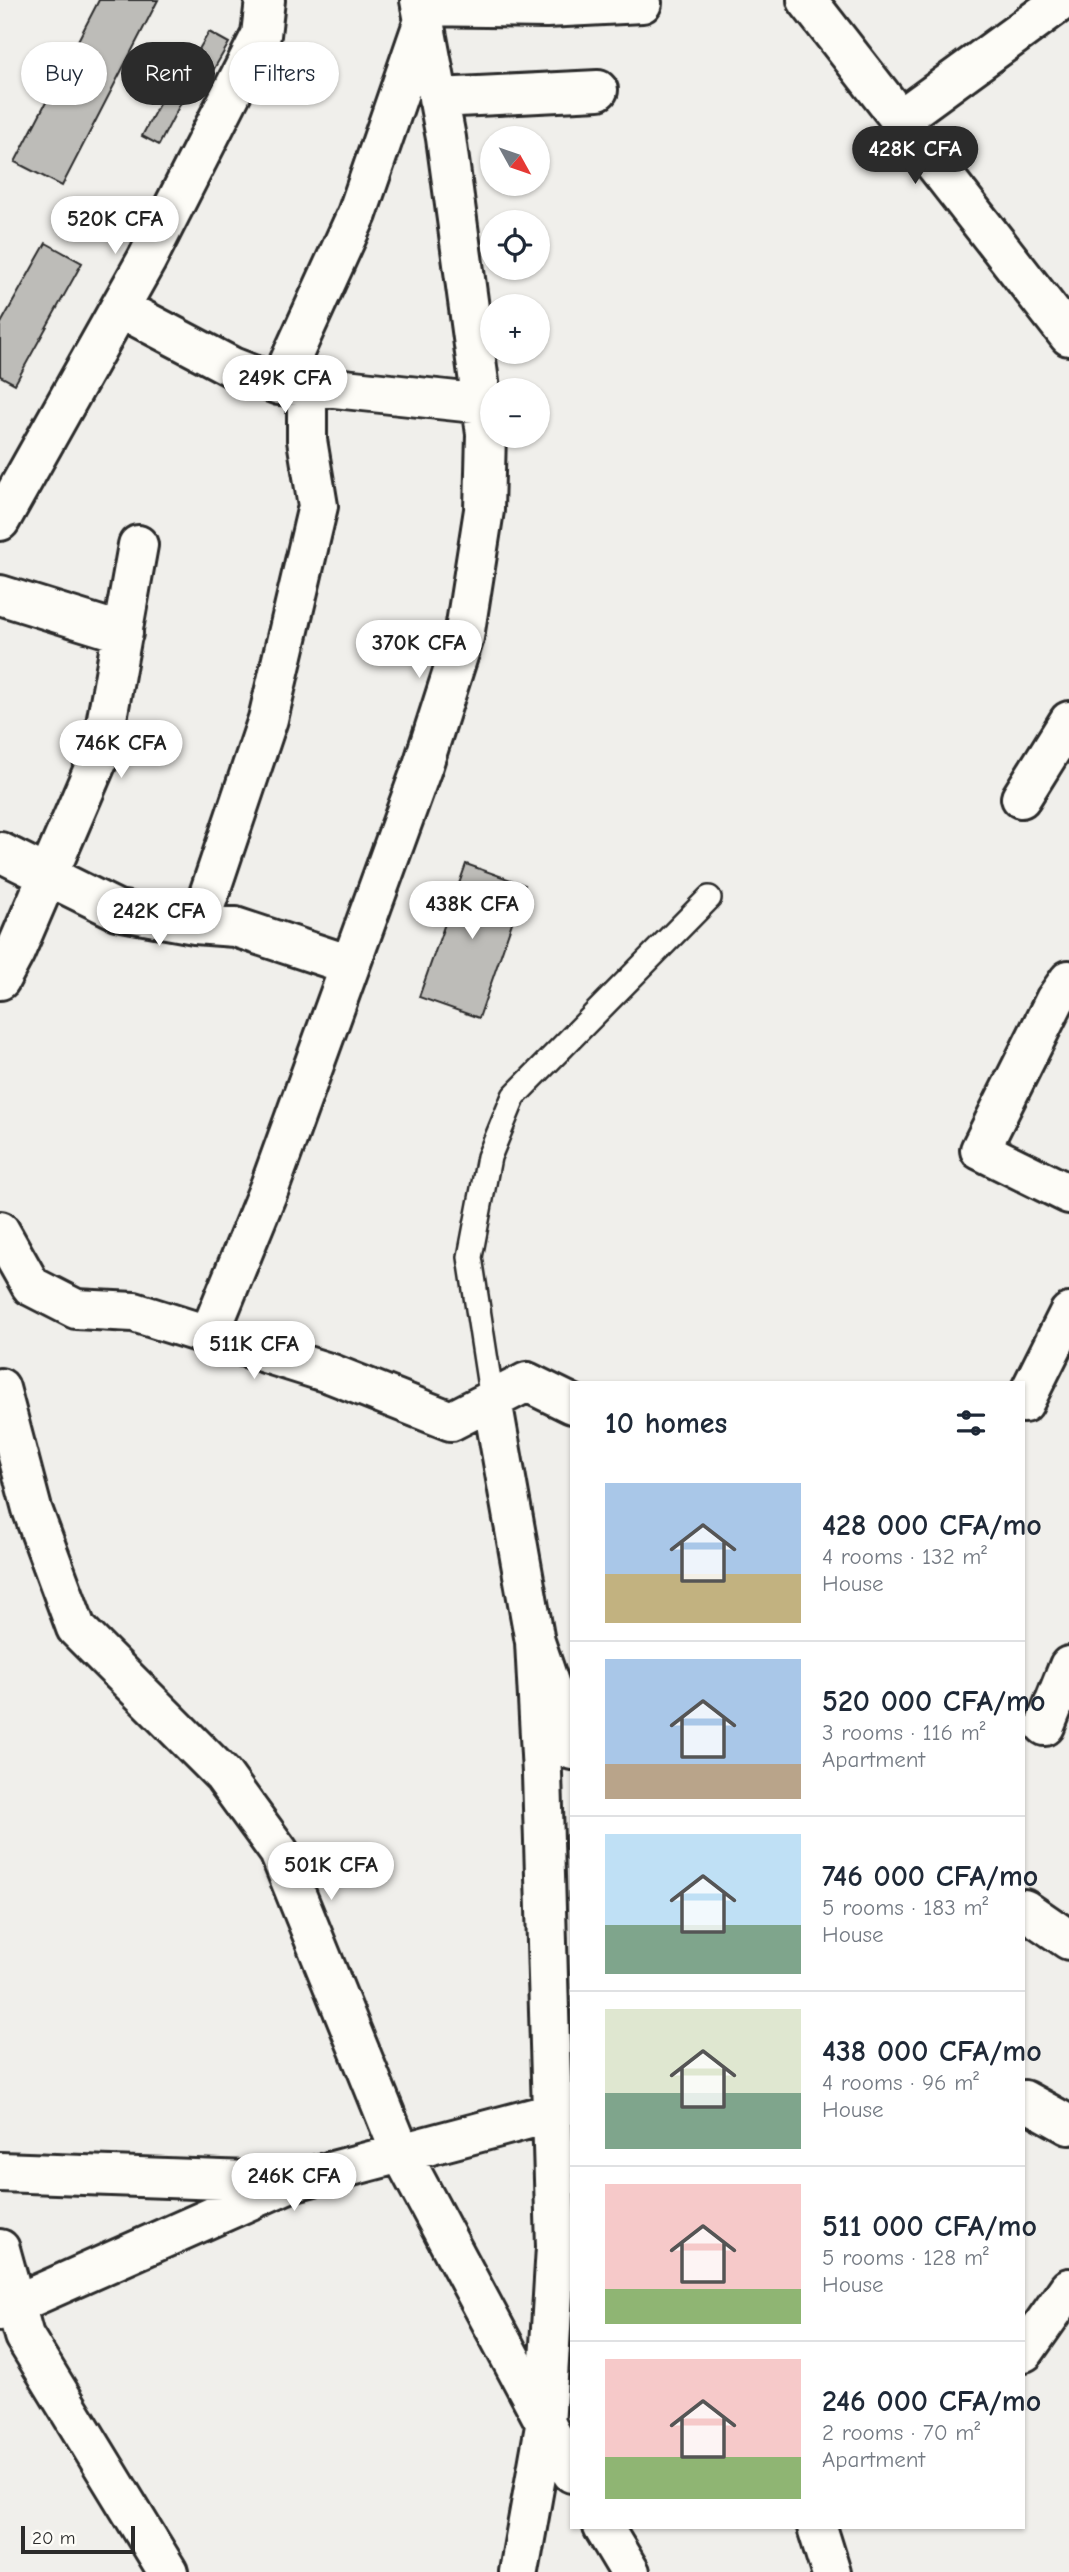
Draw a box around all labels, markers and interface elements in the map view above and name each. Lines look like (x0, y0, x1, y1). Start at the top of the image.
chip: Buy (21, 42, 107, 105)
chip: Rent (121, 42, 215, 105)
chip: Filters (229, 42, 339, 105)
north arrow (480, 126, 550, 196)
map controls (480, 126, 550, 448)
pin: 428K CFA (843, 127, 987, 186)
text: 428K CFA (868, 135, 962, 162)
pin: 520K CFA (43, 196, 187, 256)
text: 520K CFA (67, 205, 163, 232)
button: locate (480, 210, 550, 280)
button: + (480, 294, 550, 364)
pin: 249K CFA (213, 356, 357, 415)
text: 249K CFA (238, 364, 332, 391)
button: − (480, 378, 550, 448)
pin: 370K CFA (347, 620, 491, 680)
text: 370K CFA (372, 629, 466, 656)
pin: 746K CFA (49, 720, 193, 780)
text: 746K CFA (76, 729, 166, 756)
pin: 438K CFA (400, 881, 544, 941)
pin: 242K CFA (87, 888, 231, 948)
text: 438K CFA (425, 890, 519, 917)
text: 242K CFA (113, 897, 205, 924)
pin: 511K CFA (182, 1322, 326, 1381)
text: 511K CFA (209, 1330, 299, 1357)
icon: filters (952, 1404, 990, 1442)
text: 10 homes (605, 1406, 727, 1441)
text: 428 000 CFA/mo (822, 1508, 1042, 1543)
icon: home (661, 1511, 745, 1595)
text: 4 rooms · 132 m² (822, 1543, 987, 1570)
text: House (822, 1570, 884, 1597)
text: 520 000 CFA/mo (822, 1684, 1045, 1719)
icon: home (661, 1687, 745, 1771)
text: 3 rooms · 116 m² (822, 1719, 986, 1746)
text: Apartment (822, 1746, 925, 1773)
pin: 501K CFA (259, 1842, 403, 1902)
text: 501K CFA (284, 1851, 378, 1878)
text: 746 000 CFA/mo (822, 1859, 1038, 1894)
icon: home (661, 1862, 745, 1946)
text: 5 rooms · 183 m² (822, 1894, 988, 1921)
text: House (822, 1921, 884, 1948)
text: 438 000 CFA/mo (822, 2034, 1042, 2069)
icon: home (661, 2037, 745, 2121)
text: 4 rooms · 96 m² (822, 2069, 979, 2096)
text: House (822, 2096, 884, 2123)
pin: 246K CFA (222, 2154, 366, 2213)
text: 246K CFA (247, 2162, 341, 2189)
text: 511 000 CFA/mo (822, 2209, 1037, 2244)
icon: home (661, 2212, 745, 2296)
text: 5 rooms · 128 m² (822, 2244, 989, 2271)
text: House (822, 2271, 884, 2298)
text: 246 000 CFA/mo (822, 2384, 1041, 2419)
icon: home (661, 2387, 745, 2471)
text: 2 rooms · 70 m² (822, 2419, 980, 2446)
text: Apartment (822, 2446, 925, 2473)
scale bar (21, 2523, 135, 2555)
text: 20 m (32, 2527, 76, 2549)

